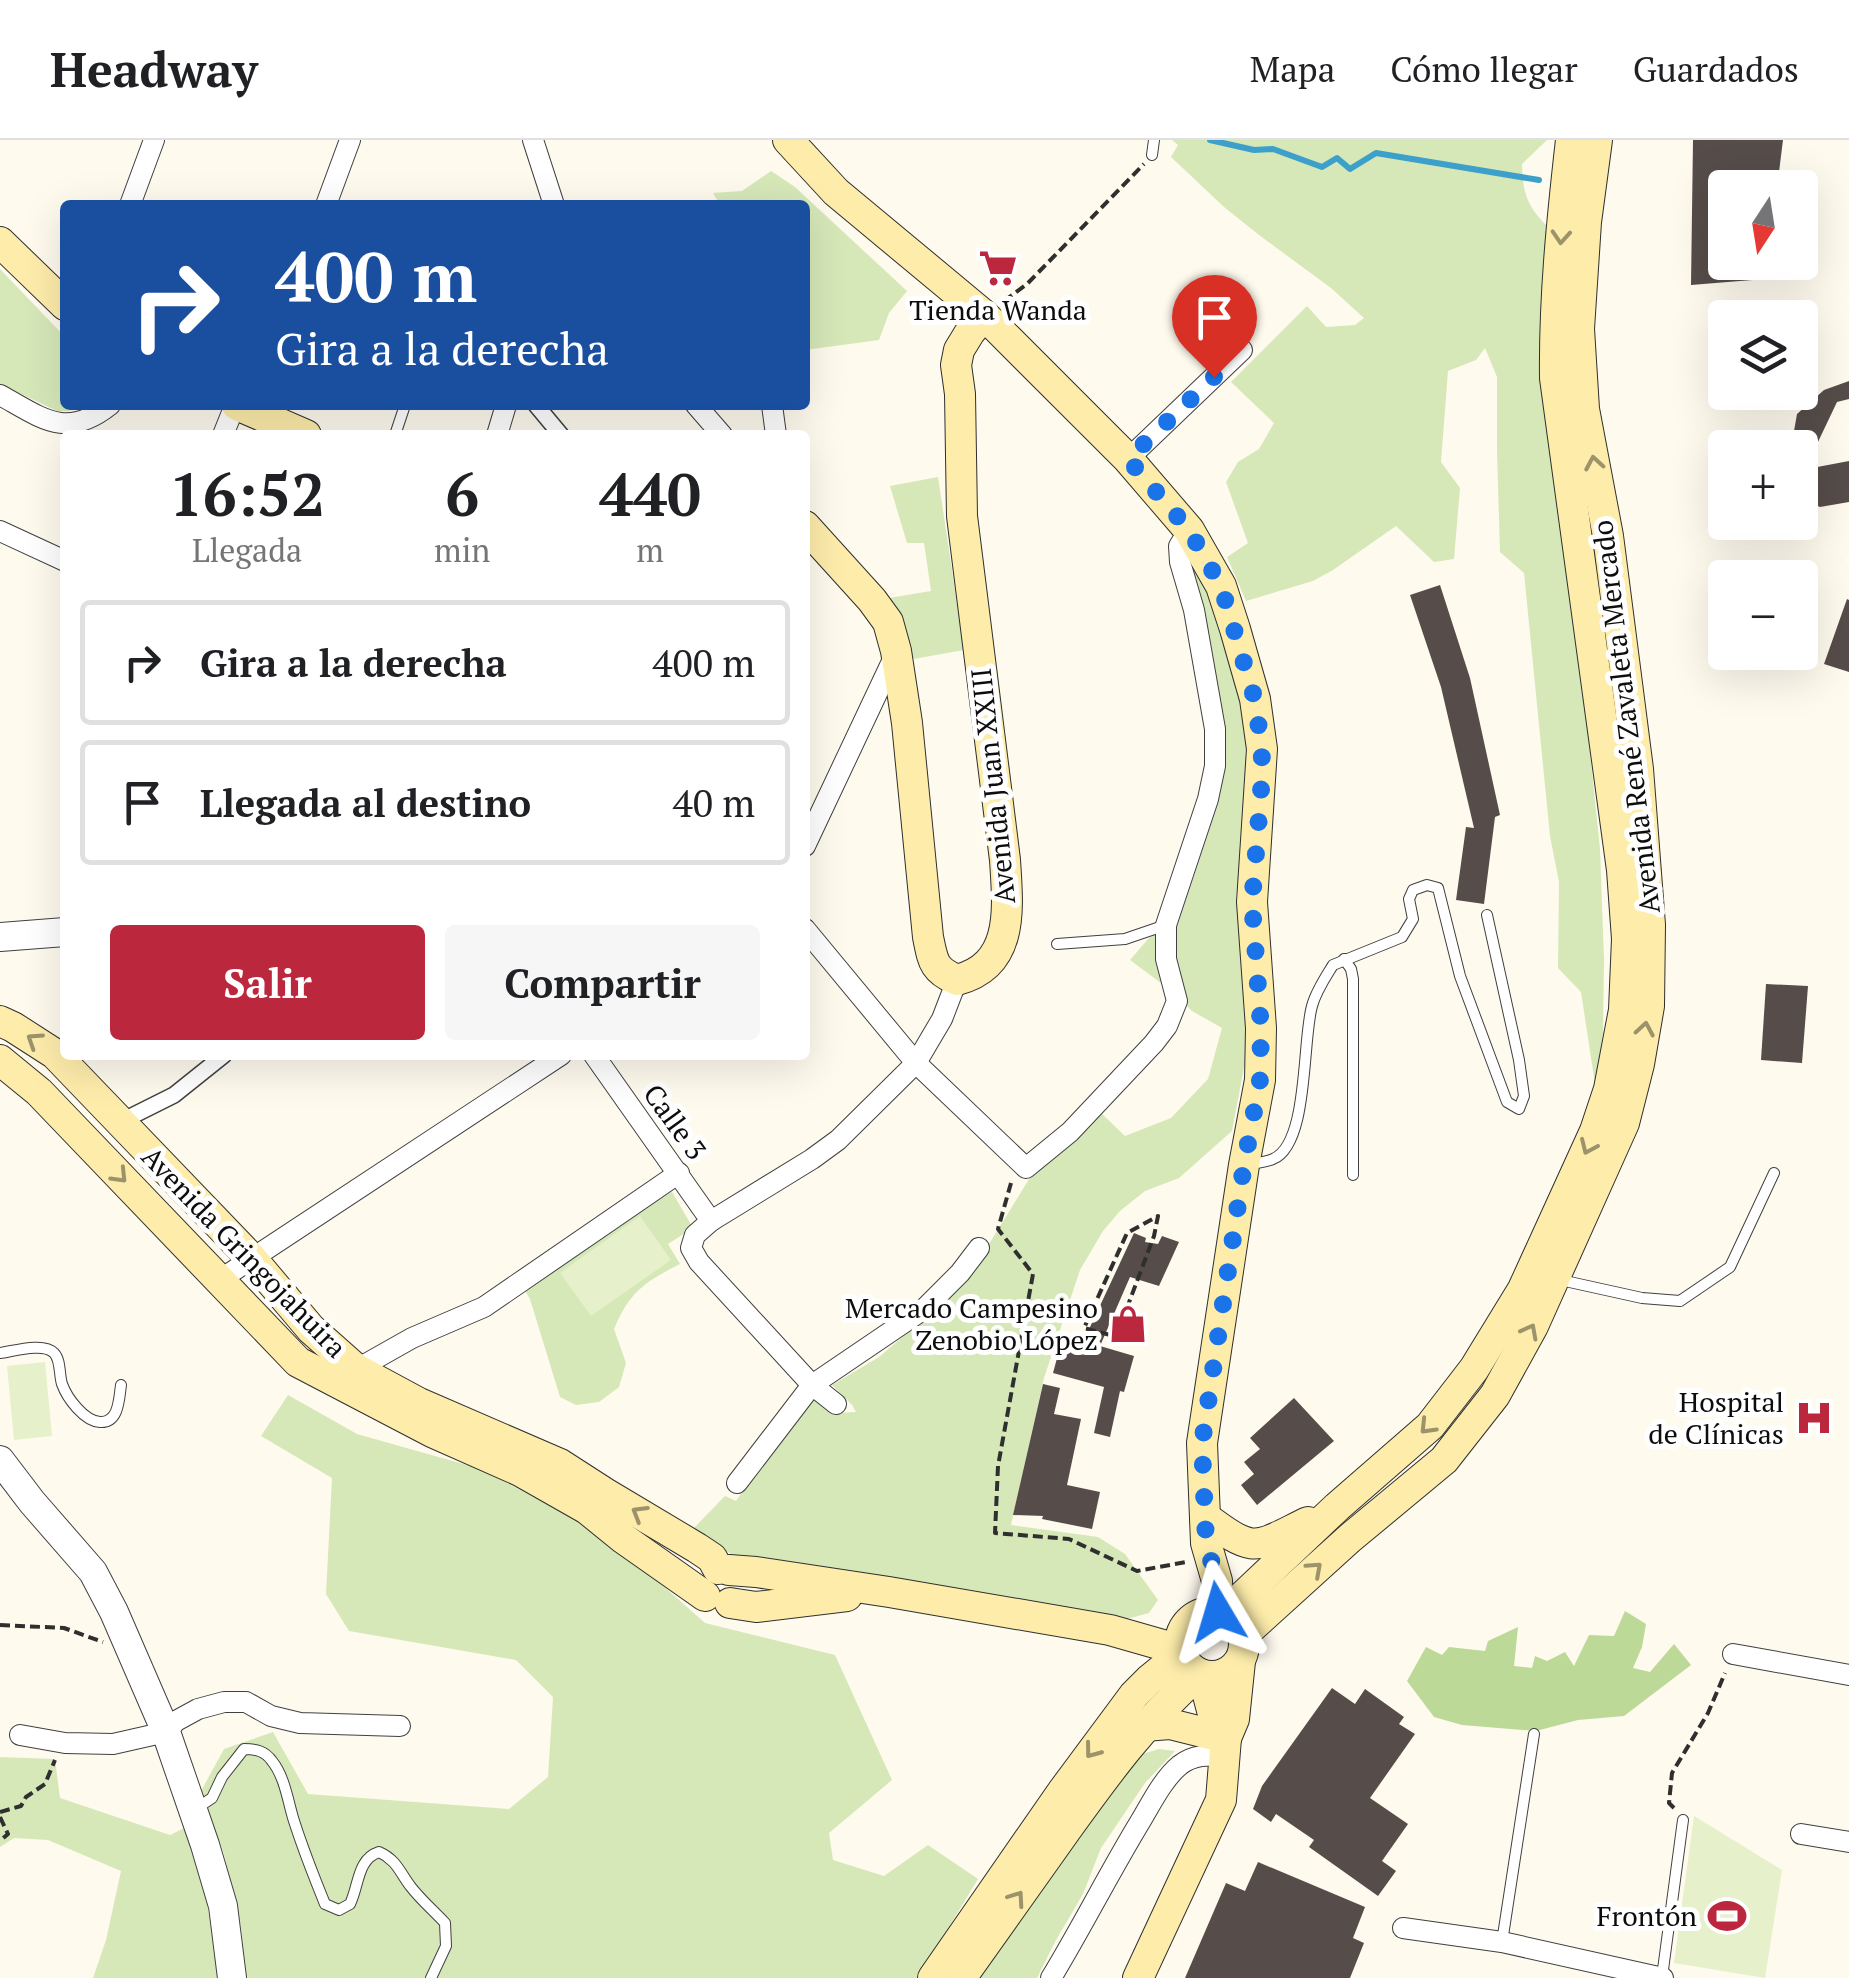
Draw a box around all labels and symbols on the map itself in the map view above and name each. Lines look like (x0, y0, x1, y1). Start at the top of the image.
north arrow (1708, 170, 1818, 280)
one-way arrow (1550, 229, 1572, 245)
supermarket icon: Tienda Wanda (977, 247, 1019, 289)
pin (1172, 275, 1257, 378)
place label: Tienda Wanda (909, 291, 1087, 328)
one-way arrow (1584, 454, 1605, 471)
street label: Avenida René Zavaleta Mercado (1583, 518, 1668, 916)
street label: Avenida Juan XXIII (962, 666, 1023, 906)
one-way arrow (1634, 1020, 1655, 1037)
one-way arrow (26, 1034, 44, 1053)
street label: Calle 3 (636, 1077, 715, 1167)
one-way arrow (1580, 1137, 1600, 1155)
street label: Avenida Gringojahuira (134, 1138, 355, 1365)
one-way arrow (108, 1164, 126, 1182)
place label: Mercado Campesino Zenobio López (845, 1289, 1098, 1358)
shop icon: Mercado Campesino Zenobio López (1107, 1303, 1149, 1345)
one-way arrow (1518, 1323, 1537, 1341)
place label: Hospital de Clínicas (1648, 1383, 1784, 1452)
hospital icon: Hospital de Clínicas (1793, 1397, 1835, 1439)
one-way arrow (1421, 1415, 1439, 1433)
one-way arrow (632, 1506, 650, 1526)
position arrow (1166, 1560, 1270, 1664)
one-way arrow (1303, 1563, 1322, 1581)
one-way arrow (1087, 1740, 1104, 1758)
one-way arrow (1005, 1891, 1024, 1910)
sports icon: Frontón (1706, 1895, 1748, 1937)
place label: Frontón (1596, 1897, 1697, 1934)

